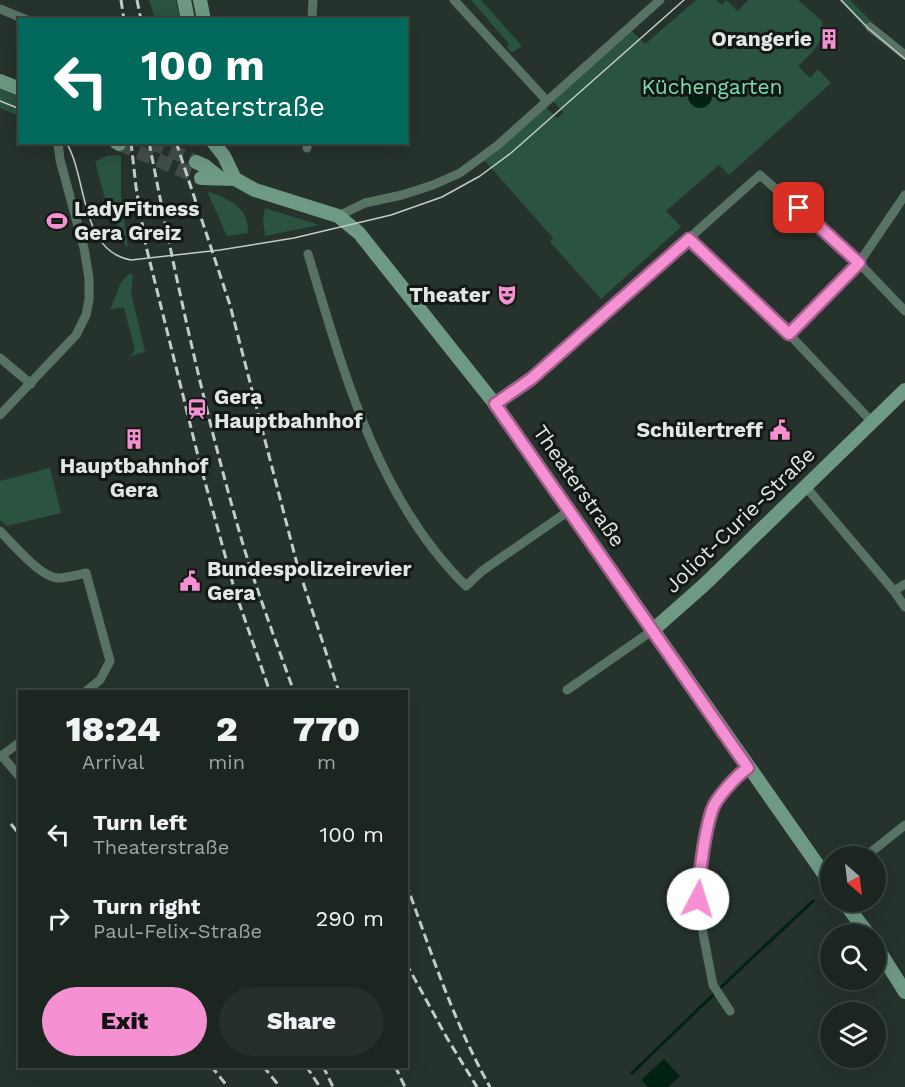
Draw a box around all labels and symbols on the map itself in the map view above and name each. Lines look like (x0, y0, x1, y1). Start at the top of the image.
place label: Orangerie (711, 26, 812, 51)
building icon: Orangerie (817, 27, 841, 51)
park label: Küchengarten (642, 74, 783, 99)
pin (773, 182, 824, 233)
place label: LadyFitness Gera Greiz (74, 196, 199, 245)
sports icon: LadyFitness Gera Greiz (45, 209, 69, 233)
place label: Theater (409, 282, 490, 307)
theatre icon: Theater (495, 283, 519, 307)
place label: Gera Hauptbahnhof (214, 384, 363, 433)
station icon: Gera Hauptbahnhof (185, 397, 209, 421)
place label: Schülertreff (636, 417, 764, 442)
public building icon: Schülertreff (768, 418, 792, 442)
street label: Theaterstraße (528, 420, 631, 551)
building icon: Hauptbahnhof Gera (122, 427, 146, 451)
street label: Joliot-Curie-Straße (659, 441, 820, 598)
place label: Hauptbahnhof Gera (60, 453, 209, 502)
place label: Bundespolizeirevier Gera (207, 556, 411, 605)
public building icon: Bundespolizeirevier Gera (178, 569, 202, 593)
north arrow (820, 846, 886, 912)
position arrow (666, 867, 730, 931)

